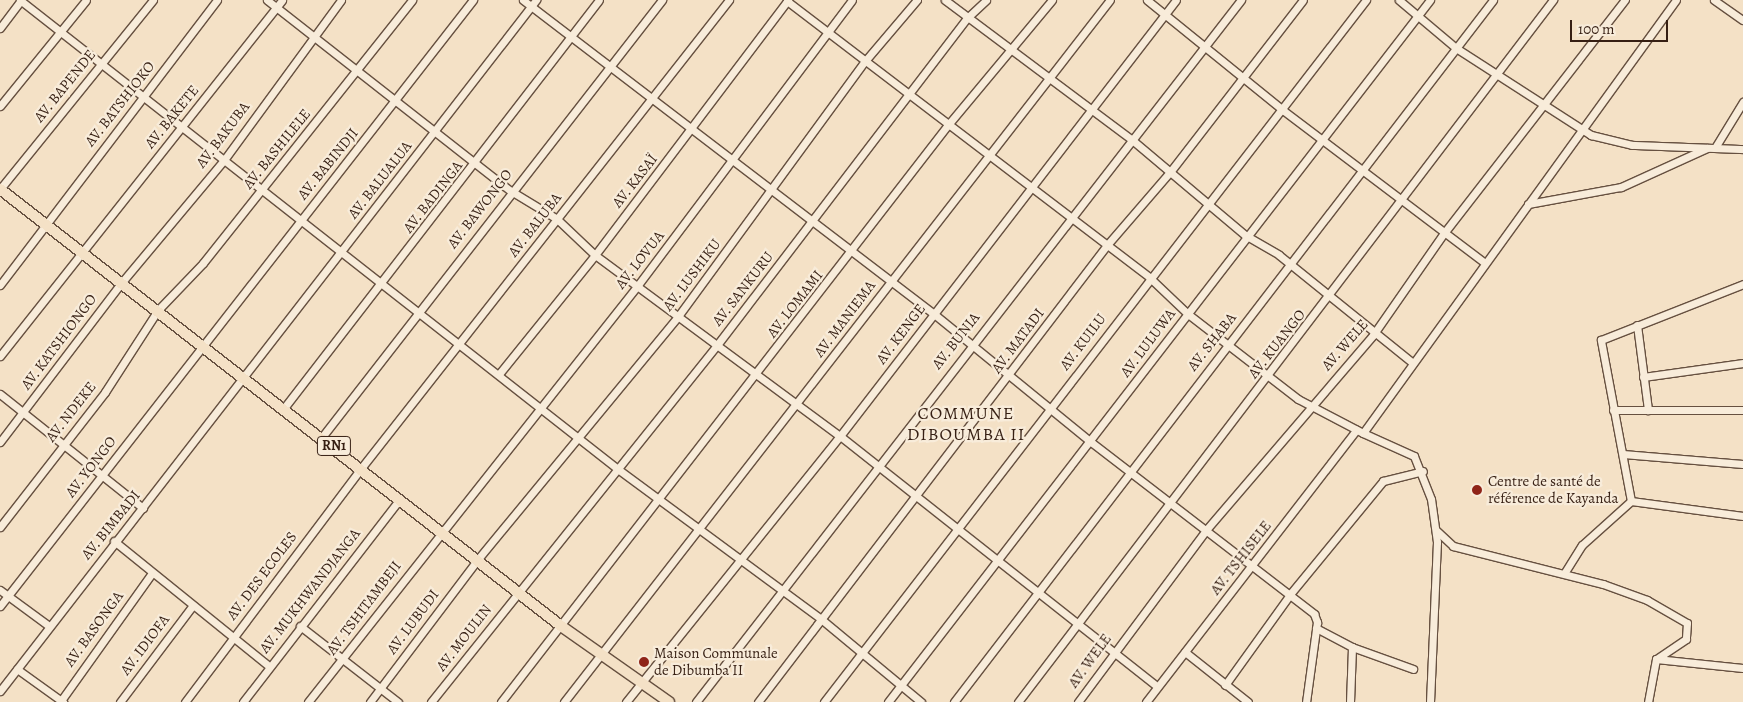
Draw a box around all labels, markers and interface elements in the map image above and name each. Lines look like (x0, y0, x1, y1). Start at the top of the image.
scale bar (1573, 10, 1670, 42)
text: 100 m (1578, 19, 1615, 39)
street label: AV. BAPENDE (30, 46, 100, 126)
street label: AV. BATSHIOKO (81, 58, 159, 150)
street label: AV. BAKETE (141, 82, 203, 152)
street label: AV. BAKUBA (192, 98, 254, 172)
street label: AV. BASHILELE (239, 105, 315, 193)
street label: AV. BABINDJI (294, 125, 362, 203)
street label: AV. BALUALUA (344, 137, 416, 223)
street label: AV. KASAÏ (608, 150, 662, 212)
street label: AV. BADINGA (399, 157, 467, 237)
street label: AV. BAWONGO (444, 166, 516, 252)
street label: AV. BALUBA (504, 189, 566, 261)
street label: AV. LOVUA (612, 227, 668, 293)
street label: AV. LUSHIKU (659, 235, 725, 315)
street label: AV. SANKURU (708, 248, 778, 330)
street label: AV. LOMAMI (763, 267, 827, 341)
street label: AV. MANIEMA (810, 277, 880, 361)
street label: AV. KATSHIONGO (17, 291, 101, 393)
street label: AV. KENGE (872, 300, 930, 368)
street label: AV. MATADI (988, 305, 1048, 377)
street label: AV. LULUWA (1116, 305, 1180, 381)
street label: AV. KUANGO (1244, 306, 1310, 382)
street label: AV. BUNIA (928, 309, 984, 373)
street label: AV. SHABA (1184, 309, 1240, 375)
street label: AV. KUILU (1056, 310, 1110, 374)
street label: AV. WELE (1318, 316, 1372, 374)
street label: AV. NDEKE (42, 378, 100, 446)
district label: COMMUNE DIBOUMBA II (905, 403, 1027, 446)
street label: AV. YONGO (62, 433, 120, 501)
road number: RN1 (316, 434, 352, 458)
place label: Centre de santé de référence de Kayanda (1488, 472, 1618, 507)
marker: Centre de santé de référence de Kayanda (1470, 483, 1484, 497)
street label: AV. BIMBADI (78, 487, 144, 563)
street label: AV. TSHISELE (1206, 517, 1276, 599)
street label: AV. MUKHWANDJANGA (256, 525, 364, 657)
street label: AV. DES ECOLES (223, 528, 301, 624)
street label: AV. TSHITAMBEJI (323, 557, 405, 659)
street label: AV. LUBUDI (383, 586, 443, 658)
street label: AV. BASONGA (61, 588, 127, 670)
street label: AV. MOULIN (432, 601, 496, 675)
street label: AV. IDIOFA (116, 611, 174, 679)
street label: AV. WELE (1064, 630, 1116, 692)
place label: Maison Communale de Dibumba II (654, 644, 778, 679)
marker: Maison Communale de Dibumba II (638, 656, 650, 668)

